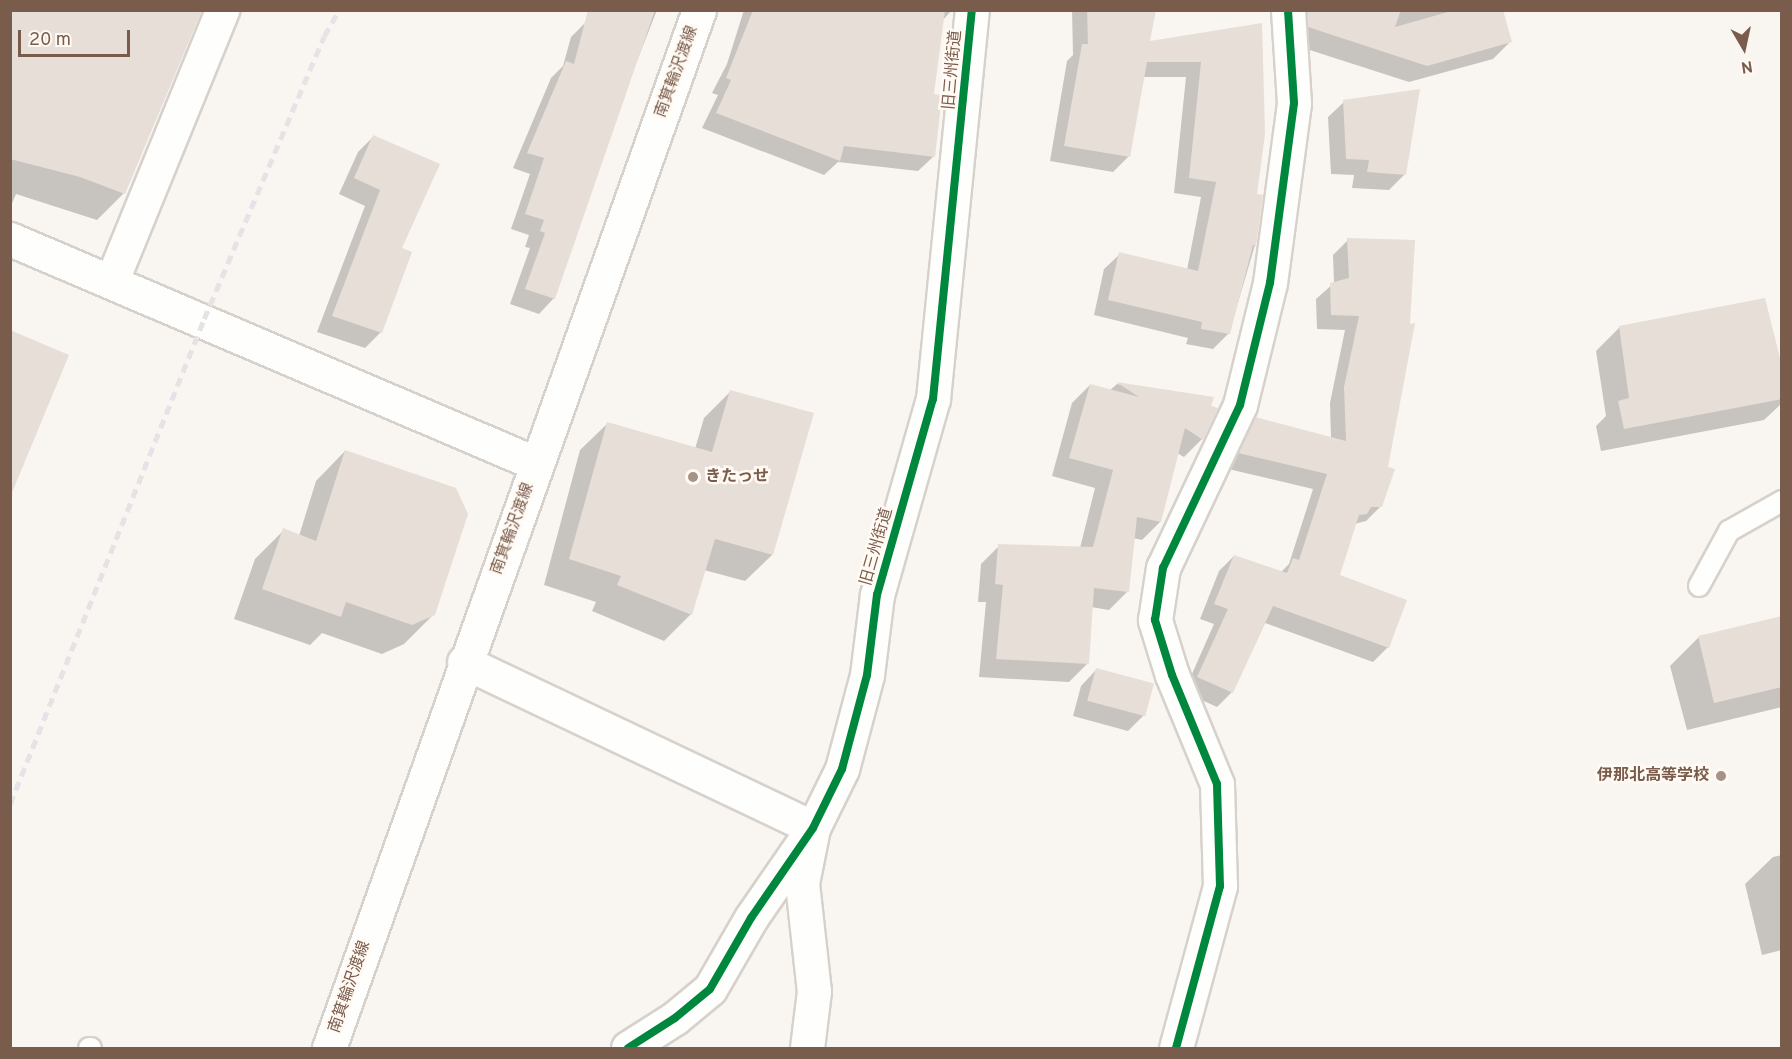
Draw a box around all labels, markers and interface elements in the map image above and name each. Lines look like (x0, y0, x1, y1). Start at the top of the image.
scale bar (21, 18, 134, 56)
north arrow (1714, 18, 1774, 78)
street label: 南箕輪沢渡線 (652, 24, 702, 120)
text: 20 m (29, 29, 71, 52)
street label: 旧三州街道 (940, 29, 966, 111)
text: N (1740, 55, 1754, 77)
place label: きたっせ (705, 467, 769, 487)
marker: きたっせ (686, 470, 700, 484)
street label: 南箕輪沢渡線 (488, 481, 538, 577)
street label: 旧三州街道 (857, 506, 897, 588)
place label: 伊那北高等学校 (1597, 766, 1709, 786)
marker: 伊那北高等学校 (1714, 769, 1728, 783)
street label: 南箕輪沢渡線 (325, 938, 375, 1036)

